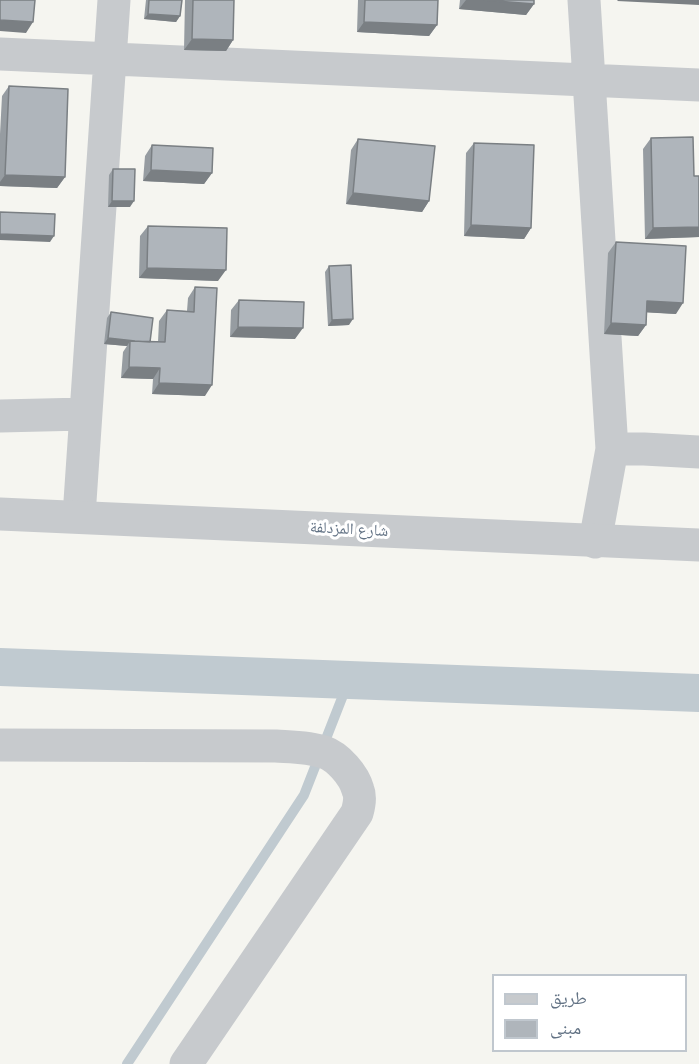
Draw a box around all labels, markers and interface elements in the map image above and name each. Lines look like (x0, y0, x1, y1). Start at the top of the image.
street label: شارع المزدلفة (309, 518, 389, 542)
legend (492, 974, 687, 1052)
text: طريق (550, 985, 587, 1010)
text: مبنى (550, 1015, 581, 1040)

